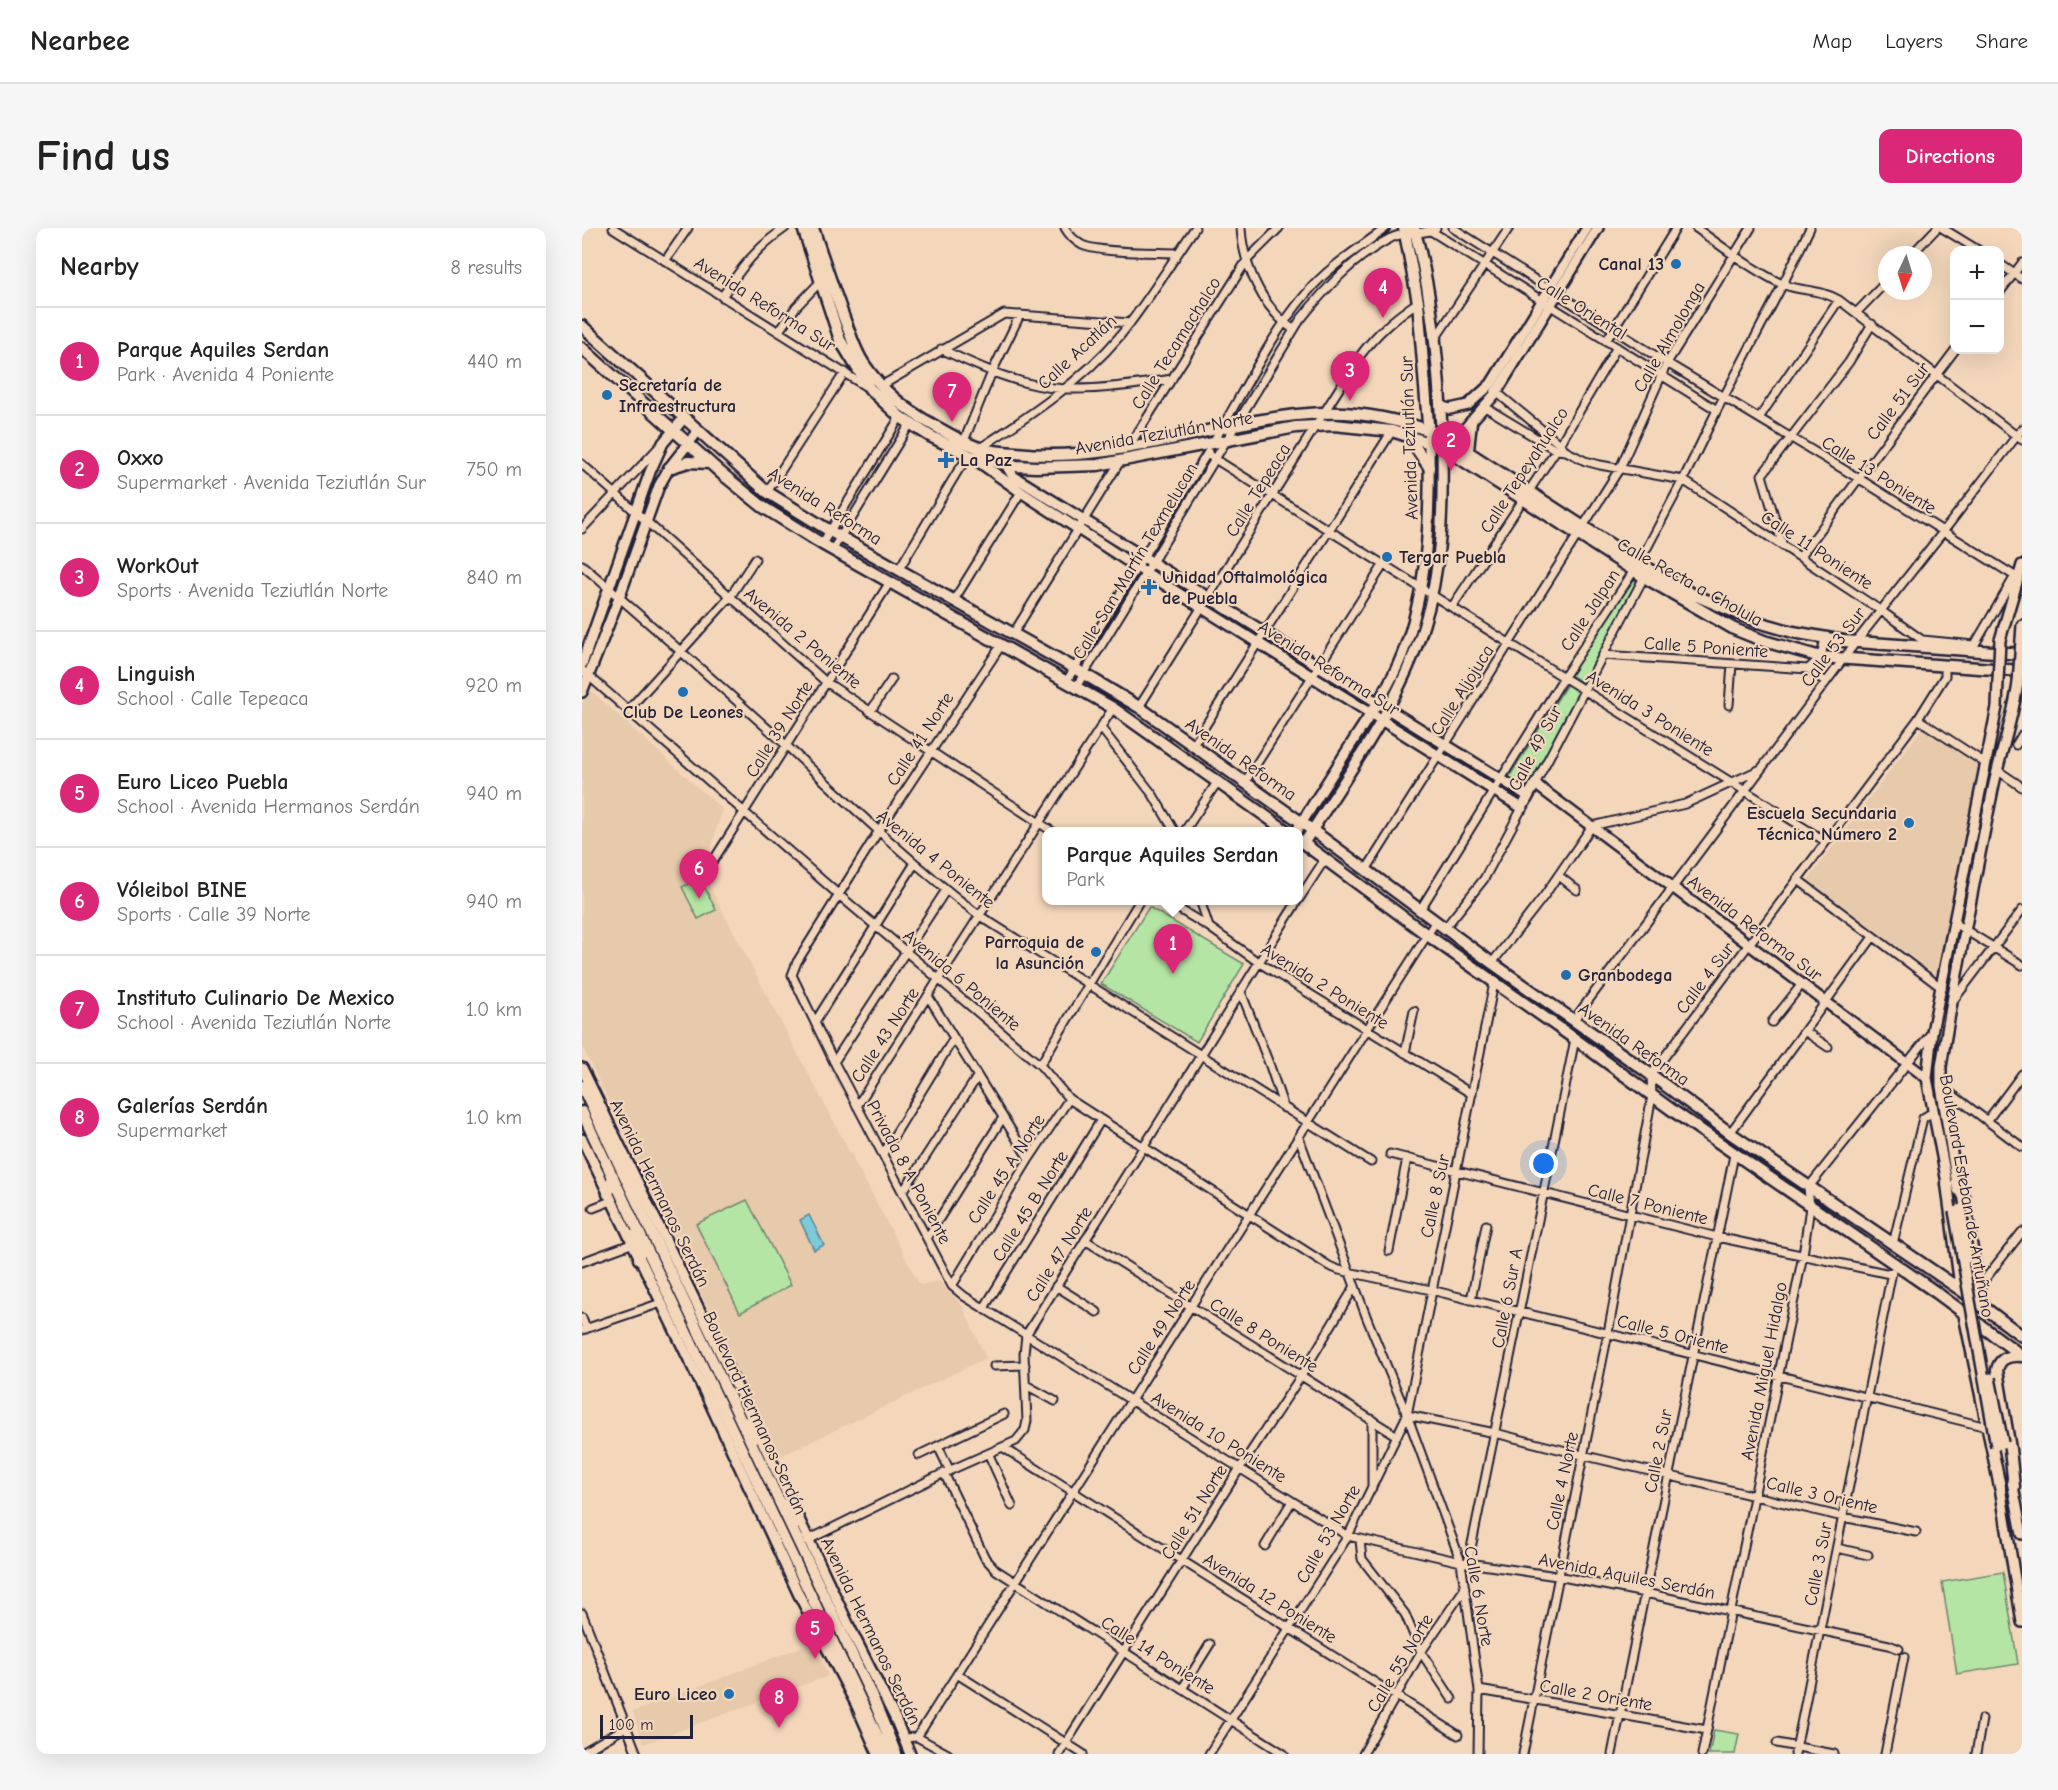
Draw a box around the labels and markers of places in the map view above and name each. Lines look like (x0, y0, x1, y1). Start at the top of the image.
place label: Canal 13 (1599, 254, 1664, 275)
marker: Canal 13 (1669, 257, 1683, 271)
pin: 4 (1364, 268, 1402, 318)
pin: 3 (1330, 352, 1370, 401)
pin: 7 (932, 372, 971, 422)
place label: Secretaría de Infraestructura (619, 375, 736, 417)
marker: Secretaría de Infraestructura (600, 388, 614, 402)
pin: 2 (1432, 422, 1470, 471)
place label: La Paz (960, 450, 1012, 471)
marker: La Paz (937, 451, 955, 469)
place label: Tergar Puebla (1399, 547, 1506, 568)
marker: Tergar Puebla (1380, 550, 1394, 564)
place label: Unidad Oftalmológica de Puebla (1162, 567, 1328, 609)
marker: Unidad Oftalmológica de Puebla (1140, 578, 1158, 596)
marker: Club De Leones (676, 685, 690, 699)
place label: Club De Leones (623, 702, 744, 723)
place label: Escuela Secundaria Técnica Número 2 (1747, 803, 1897, 845)
marker: Escuela Secundaria Técnica Número 2 (1902, 816, 1916, 830)
pin: 6 (680, 850, 718, 899)
pin: 1 (1154, 924, 1192, 974)
place label: Parroquia de la Asunción (985, 932, 1084, 974)
marker: Parroquia de la Asunción (1089, 945, 1103, 959)
place label: Granbodega (1578, 965, 1672, 986)
marker: Granbodega (1559, 968, 1573, 982)
pin: 5 (796, 1610, 834, 1659)
pin: 8 (760, 1678, 798, 1728)
place label: Euro Liceo (634, 1684, 717, 1705)
marker: Euro Liceo (722, 1687, 736, 1701)

